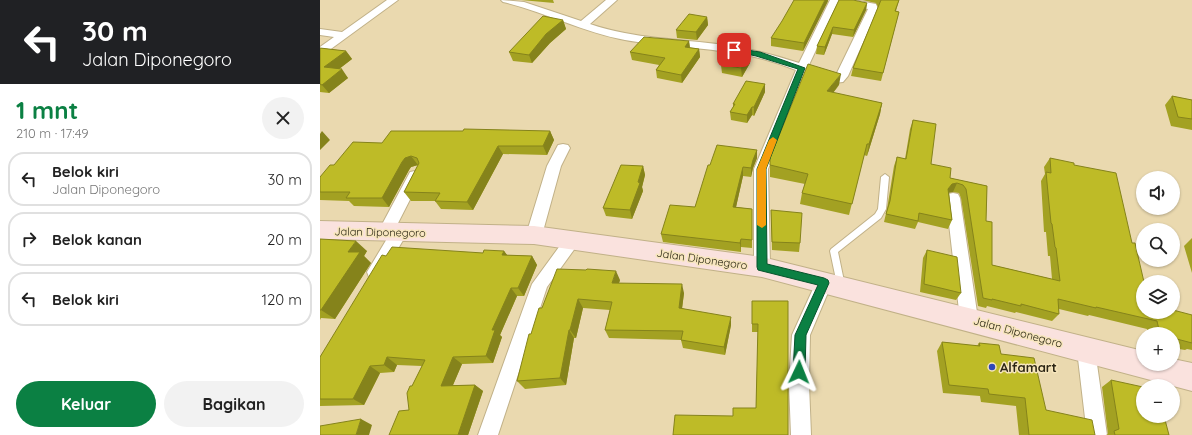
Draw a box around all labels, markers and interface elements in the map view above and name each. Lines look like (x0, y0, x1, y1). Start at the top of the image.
text: 30 m (82, 13, 148, 48)
icon: left (16, 16, 68, 68)
pin (717, 33, 751, 67)
icon: arrive (723, 39, 745, 61)
text: Jalan Diponegoro (82, 48, 232, 71)
text: 1 mnt (16, 95, 78, 125)
button: close (262, 97, 304, 139)
text: 210 m · 17:49 (16, 125, 89, 141)
text: Belok kiri (52, 162, 119, 181)
icon: left (18, 168, 40, 190)
text: 30 m (267, 170, 302, 189)
map controls (1136, 171, 1180, 423)
button: sound (1136, 171, 1180, 215)
text: Jalan Diponegoro (52, 181, 160, 197)
button: search (1136, 223, 1180, 267)
street label: Jalan Diponegoro (334, 224, 426, 240)
icon: right (18, 228, 40, 250)
text: Belok kanan (52, 230, 142, 249)
text: 20 m (267, 230, 302, 249)
street label: Jalan Diponegoro (656, 246, 749, 272)
button: layers (1136, 275, 1180, 319)
icon: left (18, 288, 40, 310)
text: Belok kiri (52, 290, 119, 309)
text: 120 m (261, 290, 302, 309)
street label: Jalan Diponegoro (972, 313, 1064, 351)
button: + (1136, 327, 1180, 371)
position arrow (778, 351, 820, 393)
place label: Alfamart (1000, 359, 1057, 375)
marker: Alfamart (987, 362, 997, 372)
button: − (1136, 379, 1180, 423)
button: Keluar (16, 381, 156, 427)
button: Bagikan (164, 381, 304, 427)

